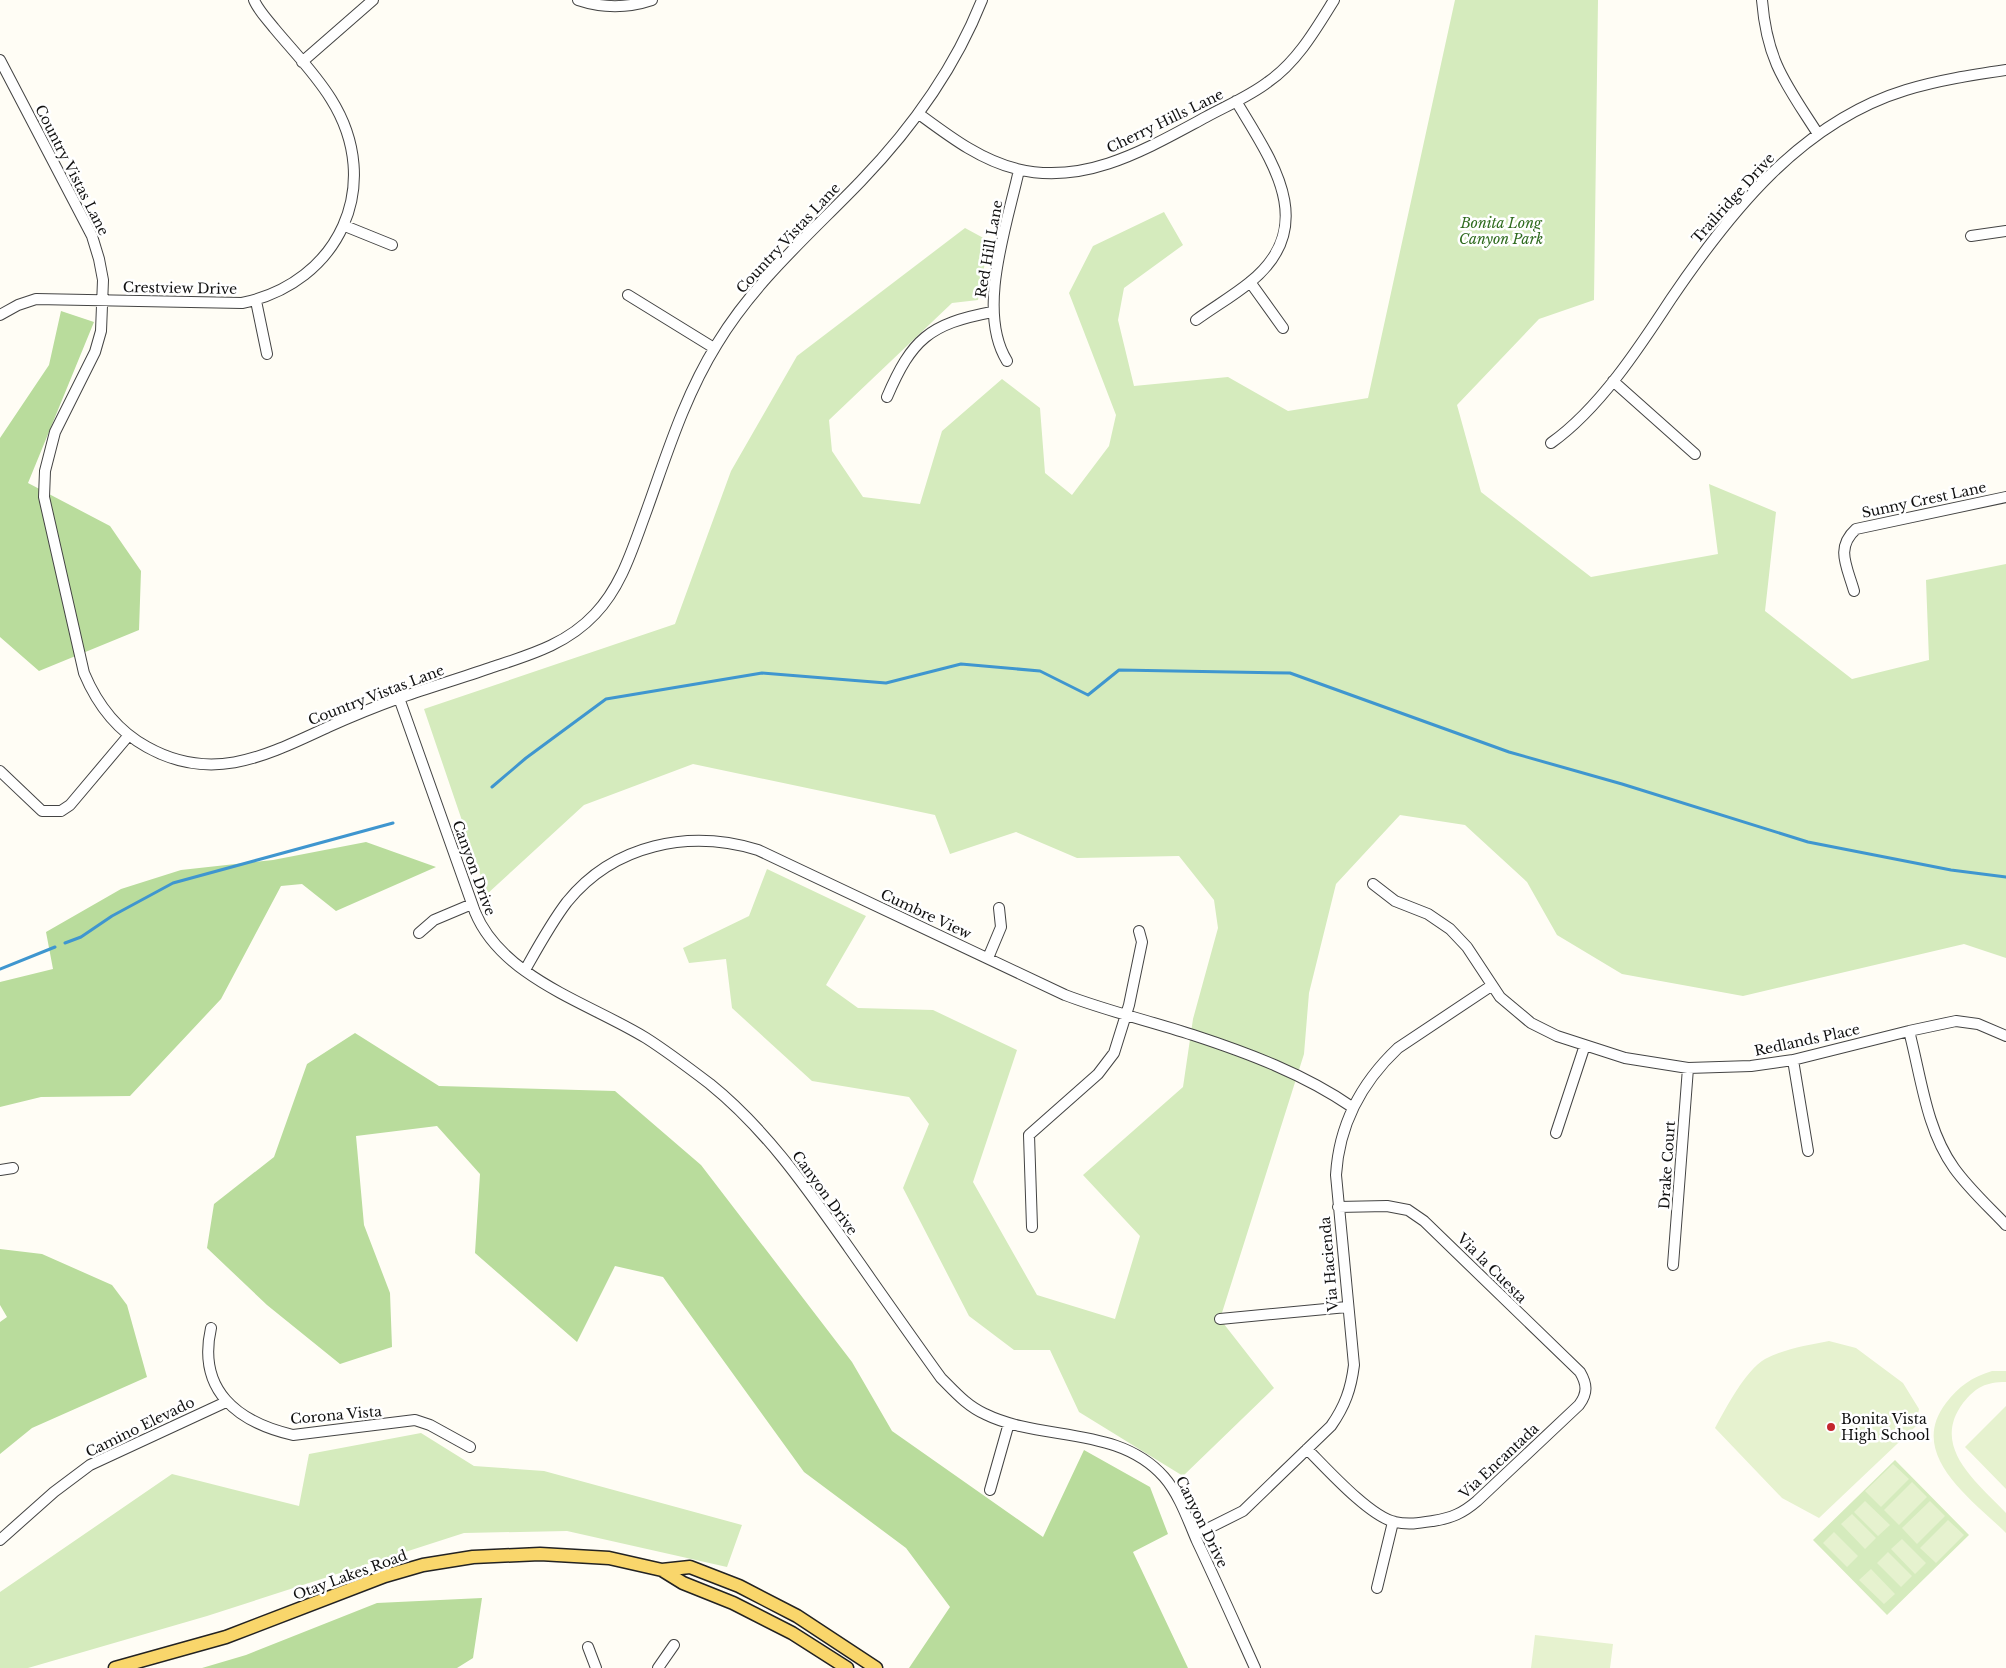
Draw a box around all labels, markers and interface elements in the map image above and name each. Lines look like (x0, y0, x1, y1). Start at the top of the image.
street label: Cherry Hills Lane (1104, 85, 1226, 157)
street label: Country Vistas Lane (31, 102, 113, 238)
street label: Trailridge Drive (1688, 149, 1778, 247)
street label: Country Vistas Lane (732, 179, 844, 297)
street label: Red Hill Lane (972, 199, 1006, 299)
park label: Bonita Long Canyon Park (1459, 214, 1543, 248)
street label: Crestview Drive (123, 278, 237, 298)
street label: Sunny Crest Lane (1860, 478, 1988, 522)
street label: Country Vistas Lane (305, 661, 447, 729)
street label: Canyon Drive (448, 818, 500, 918)
street label: Cumbre View (878, 885, 974, 943)
street label: Redlands Place (1752, 1020, 1862, 1060)
street label: Drake Court (1655, 1119, 1679, 1210)
street label: Canyon Drive (788, 1147, 862, 1239)
street label: Via Hacienda (1316, 1216, 1342, 1313)
street label: Via la Cuesta (1453, 1229, 1531, 1307)
street label: Camino Elevado (83, 1393, 197, 1461)
street label: Corona Vista (289, 1402, 383, 1428)
place label: Bonita Vista High School (1841, 1410, 1930, 1444)
street label: Via Encantada (1455, 1419, 1543, 1503)
marker: Bonita Vista High School (1825, 1421, 1837, 1433)
street label: Canyon Drive (1172, 1473, 1232, 1571)
street label: Otay Lakes Road (290, 1546, 410, 1604)

